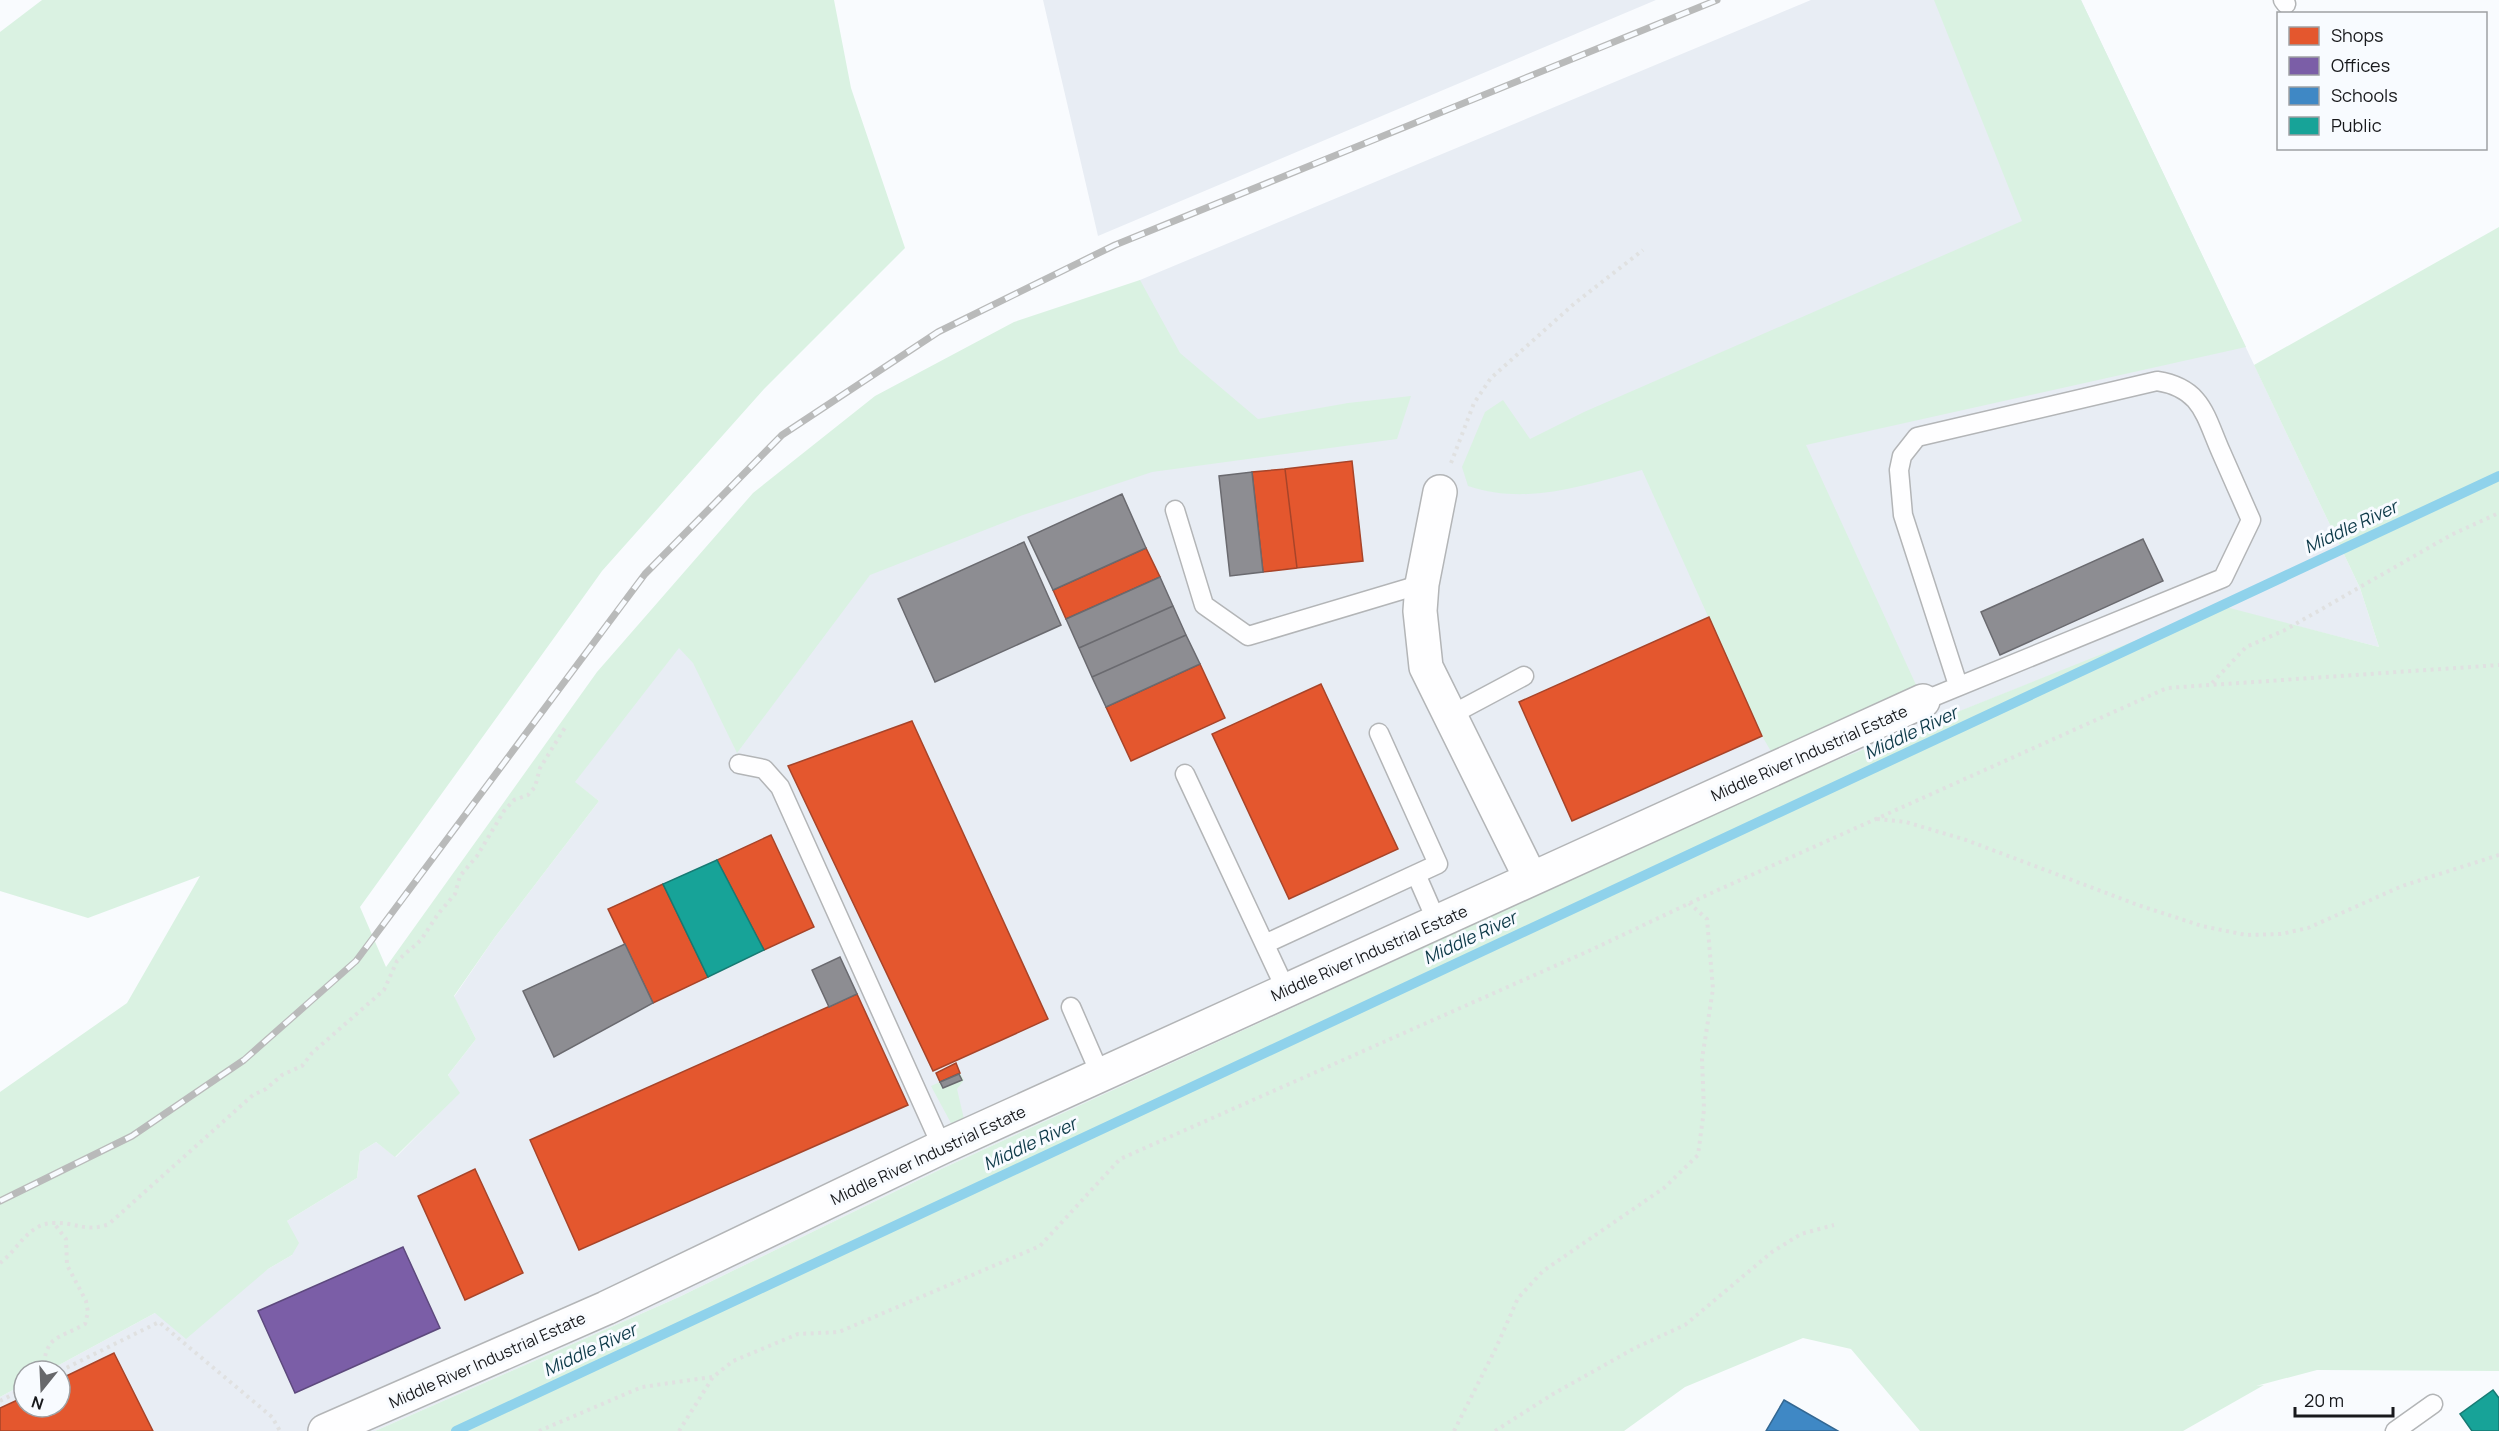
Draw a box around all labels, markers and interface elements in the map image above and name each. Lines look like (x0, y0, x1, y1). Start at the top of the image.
legend (2277, 12, 2487, 150)
text: Shops (2331, 23, 2383, 47)
text: Offices (2331, 53, 2390, 77)
text: Schools (2331, 83, 2398, 107)
text: Public (2331, 113, 2382, 137)
water label: Middle River (2300, 493, 2403, 558)
water label: Middle River (1860, 699, 1963, 764)
street label: Middle River Industrial Estate (1707, 700, 1911, 806)
street label: Middle River Industrial Estate (1267, 900, 1471, 1006)
water label: Middle River (1419, 904, 1522, 969)
street label: Middle River Industrial Estate (827, 1100, 1029, 1210)
water label: Middle River (979, 1110, 1082, 1175)
street label: Middle River Industrial Estate (385, 1307, 589, 1413)
water label: Middle River (539, 1316, 642, 1381)
north arrow (12, 1359, 72, 1419)
scale bar (2295, 1380, 2392, 1418)
text: 20 m (2304, 1388, 2344, 1412)
text: N (28, 1391, 46, 1416)

